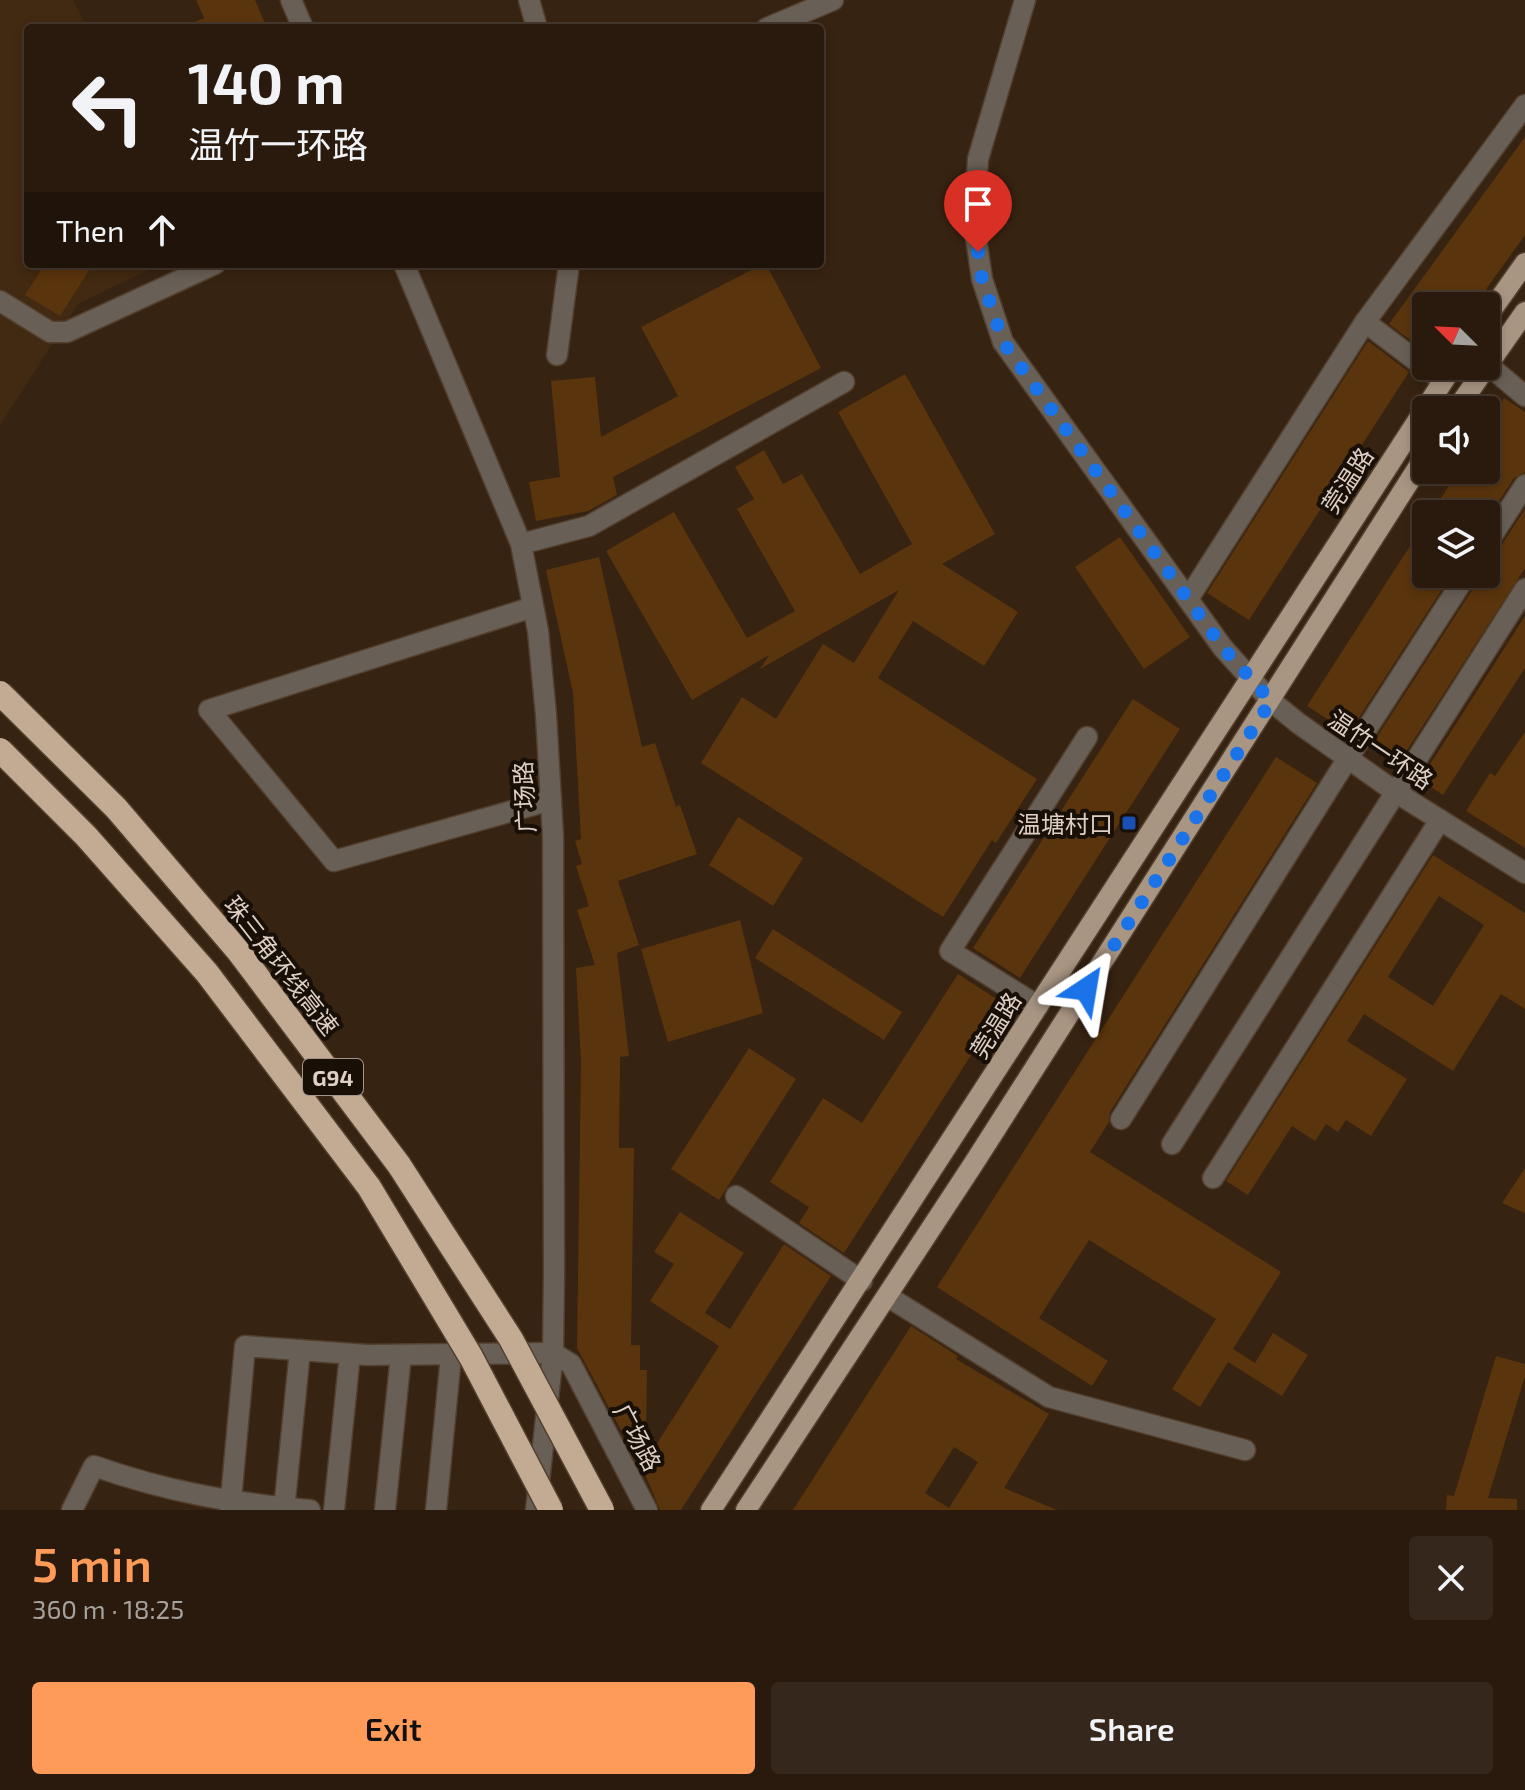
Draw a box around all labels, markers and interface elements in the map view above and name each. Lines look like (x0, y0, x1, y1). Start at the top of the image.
text: 140 m (188, 48, 345, 115)
icon: left (56, 56, 160, 160)
text: 温竹一环路 (188, 122, 368, 165)
pin (944, 170, 1012, 252)
icon: arrive (956, 182, 1000, 226)
icon: ahead (140, 208, 184, 252)
text: Then (56, 212, 124, 248)
north arrow (1412, 292, 1500, 380)
map controls (1412, 292, 1500, 588)
button: sound (1412, 396, 1500, 484)
street label: 莞温路 (1315, 442, 1379, 518)
button: layers (1412, 500, 1500, 588)
street label: 温竹一环路 (1323, 703, 1439, 795)
street label: 广场路 (508, 760, 540, 834)
place label: 温塘村口 (1017, 809, 1113, 838)
marker: 温塘村口 (1120, 814, 1138, 832)
street label: 珠三角环线高速 (219, 890, 345, 1040)
position arrow (1044, 947, 1128, 1031)
street label: 莞温路 (964, 987, 1026, 1063)
road number: G94 (303, 1059, 363, 1095)
street label: 广场路 (608, 1398, 668, 1476)
text: 5 min (32, 1534, 152, 1592)
button: close (1409, 1536, 1493, 1620)
text: 360 m · 18:25 (32, 1593, 184, 1624)
button: Exit (32, 1682, 755, 1774)
button: Share (771, 1682, 1493, 1774)

